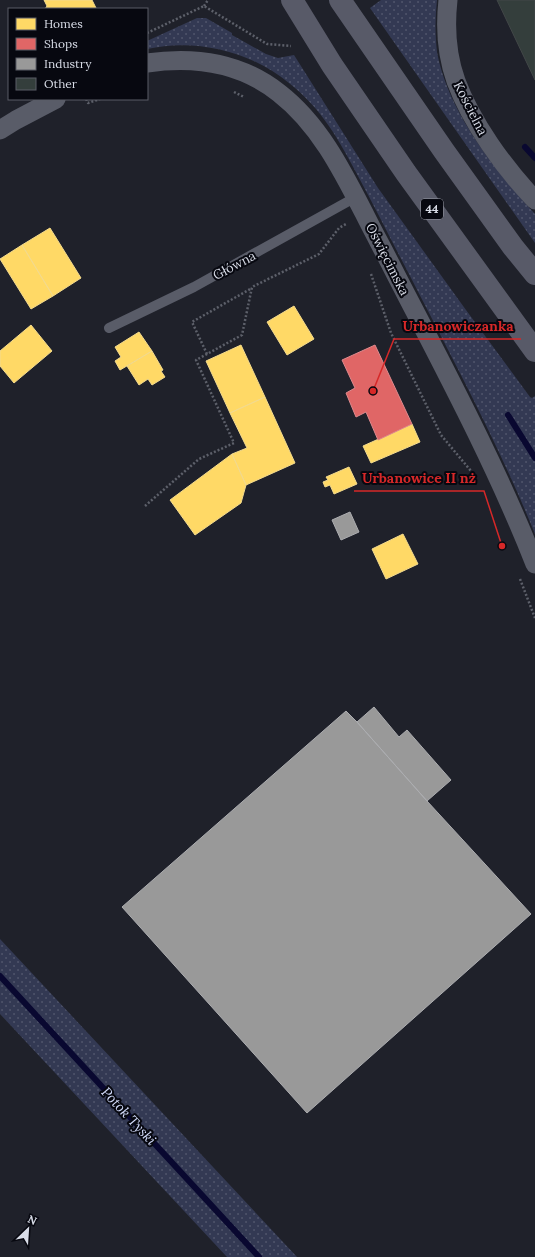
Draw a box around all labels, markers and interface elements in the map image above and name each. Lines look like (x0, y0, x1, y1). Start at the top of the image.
legend (8, 8, 148, 100)
text: Homes (44, 16, 83, 31)
text: Shops (44, 36, 78, 51)
text: Industry (44, 56, 92, 71)
text: Other (44, 76, 78, 91)
street label: Kościelna (450, 79, 491, 138)
road number: 44 (421, 199, 443, 219)
street label: Oświęcimska (362, 220, 413, 299)
street label: Główna (210, 247, 259, 284)
callout: Urbanowiczanka (394, 313, 521, 339)
text: Urbanowiczanka (402, 317, 514, 335)
callout: Urbanowice II nż (354, 465, 484, 491)
text: Urbanowice II nż (362, 469, 476, 487)
water label: Potok Tyski (98, 1083, 161, 1149)
north arrow (8, 1209, 48, 1249)
text: N (25, 1212, 39, 1228)

